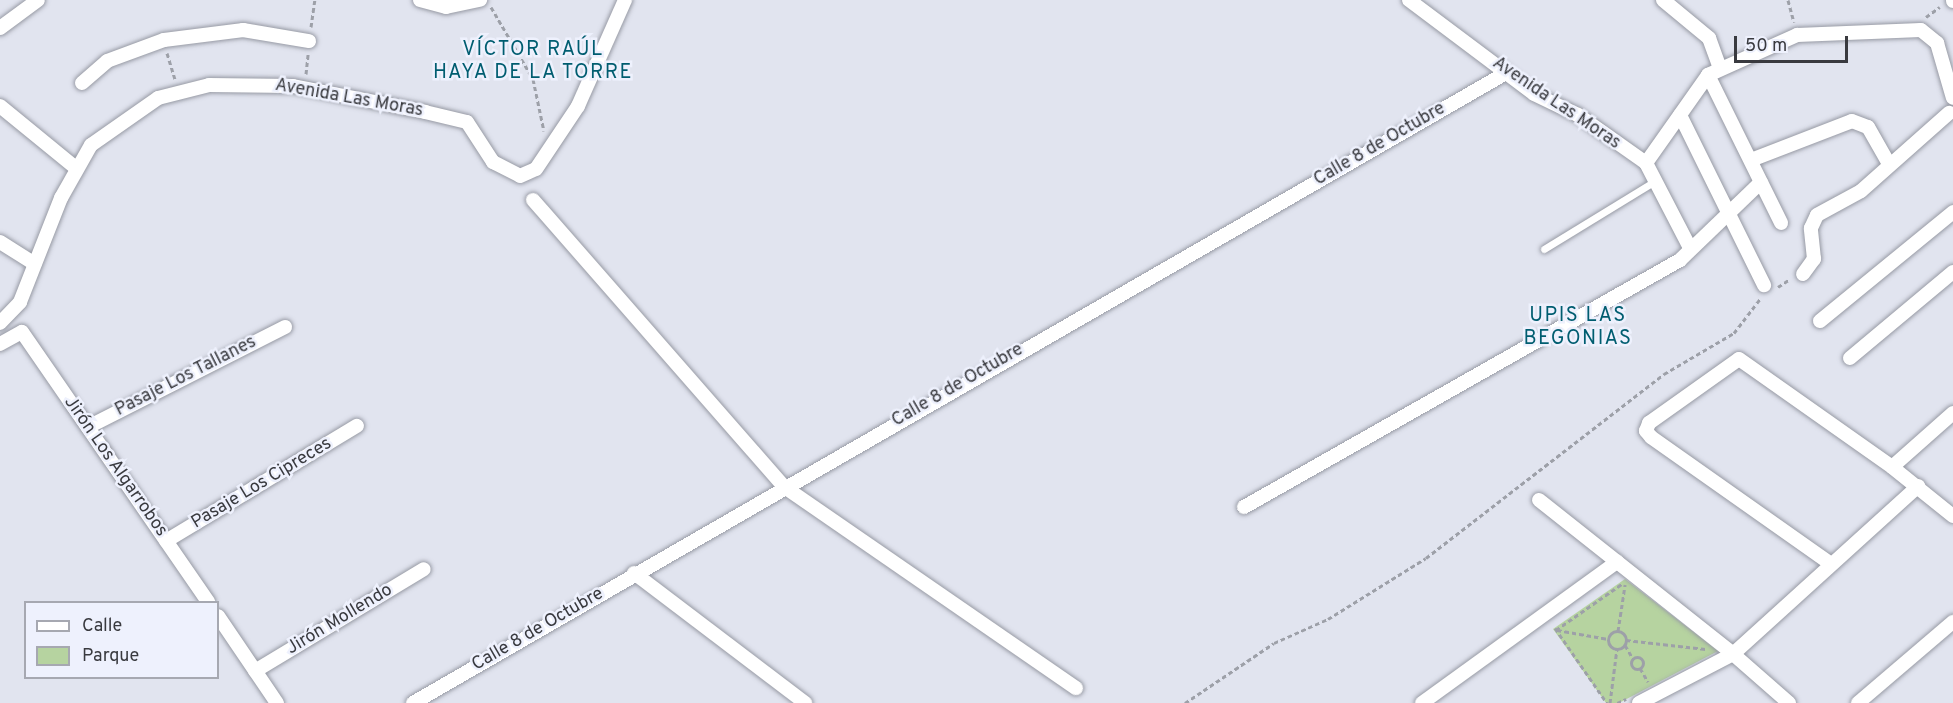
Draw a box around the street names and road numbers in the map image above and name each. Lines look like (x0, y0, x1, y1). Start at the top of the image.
street label: Avenida Las Moras (1488, 53, 1624, 155)
street label: Avenida Las Moras (273, 75, 425, 123)
street label: Calle 8 de Octubre (1310, 99, 1450, 191)
street label: Pasaje Los Tallanes (112, 332, 260, 422)
street label: Calle 8 de Octubre (888, 340, 1028, 432)
street label: Jirón Los Algarrobos (58, 392, 172, 542)
street label: Pasaje Los Cipreces (188, 434, 336, 534)
street label: Jirón Mollendo (283, 580, 397, 660)
street label: Calle 8 de Octubre (468, 584, 608, 676)

